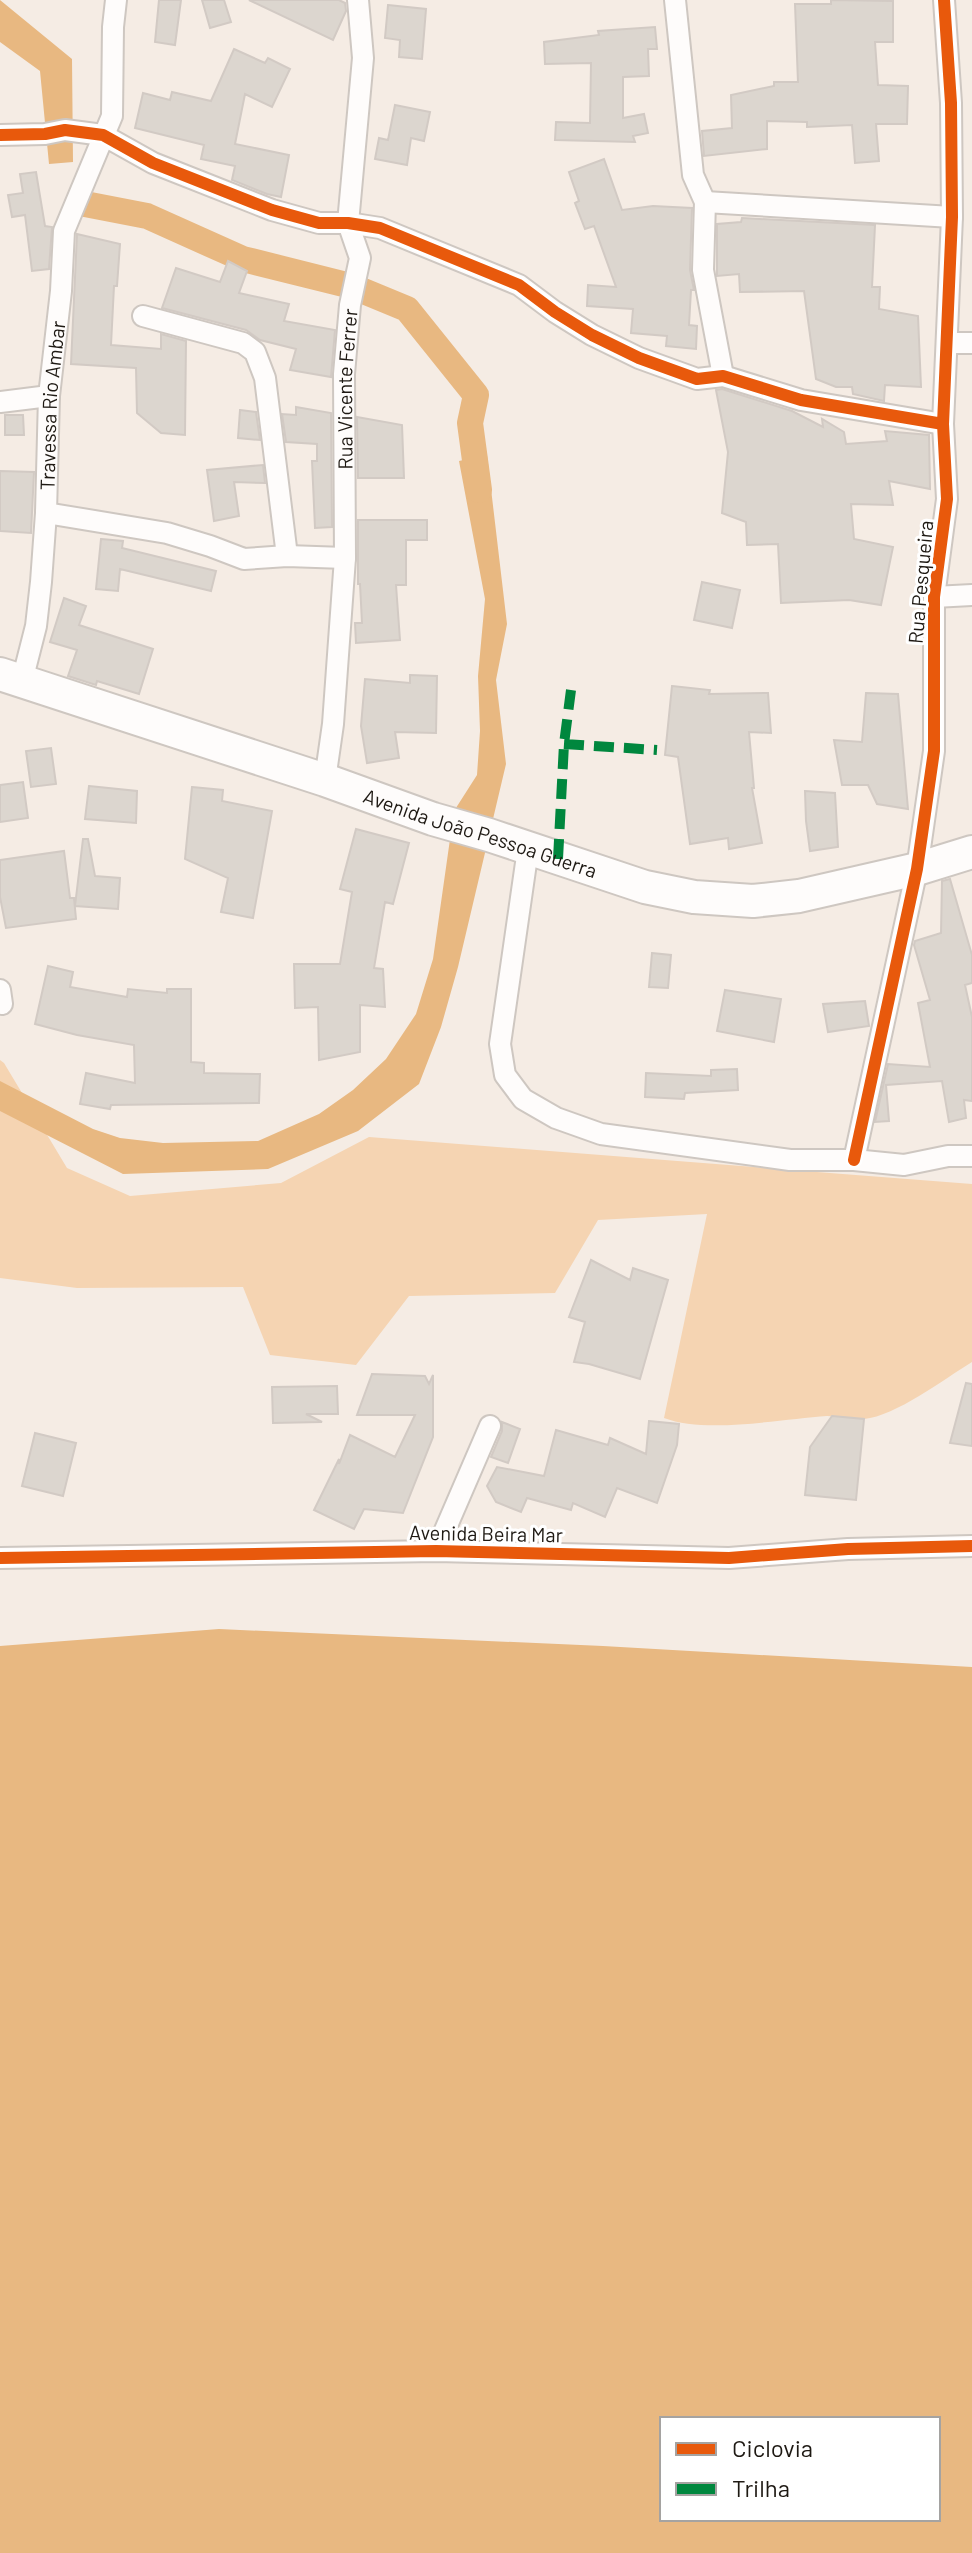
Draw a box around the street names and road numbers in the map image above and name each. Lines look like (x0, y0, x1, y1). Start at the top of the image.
street label: Rua Vicente Ferrer (332, 308, 362, 470)
street label: Travessa Rio Ambar (35, 319, 70, 490)
street label: Rua Pesqueira (903, 519, 937, 645)
street label: Avenida João Pessoa Guerra (360, 783, 600, 882)
street label: Avenida Beira Mar (409, 1520, 563, 1546)

